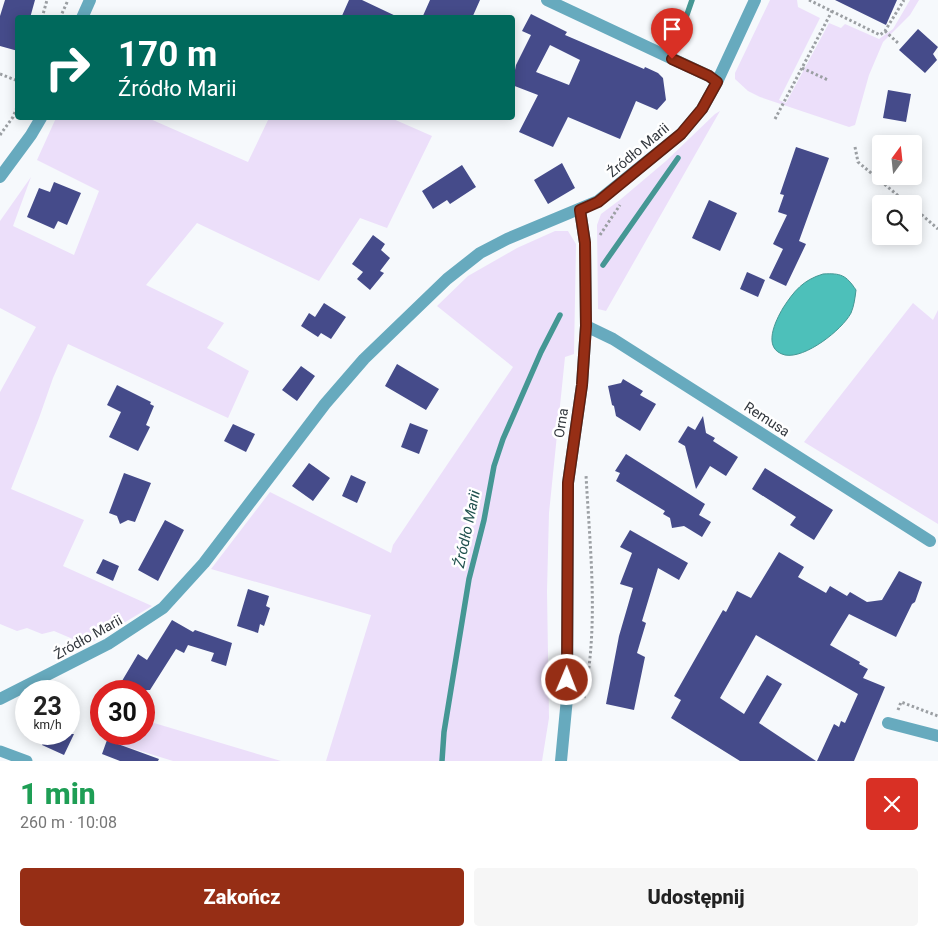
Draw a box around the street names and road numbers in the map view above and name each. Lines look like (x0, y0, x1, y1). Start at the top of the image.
street label: Źródło Marii (603, 119, 672, 180)
street label: Remusa (741, 398, 793, 440)
street label: Orna (551, 407, 571, 439)
street label: Źródło Marii (51, 611, 125, 662)

